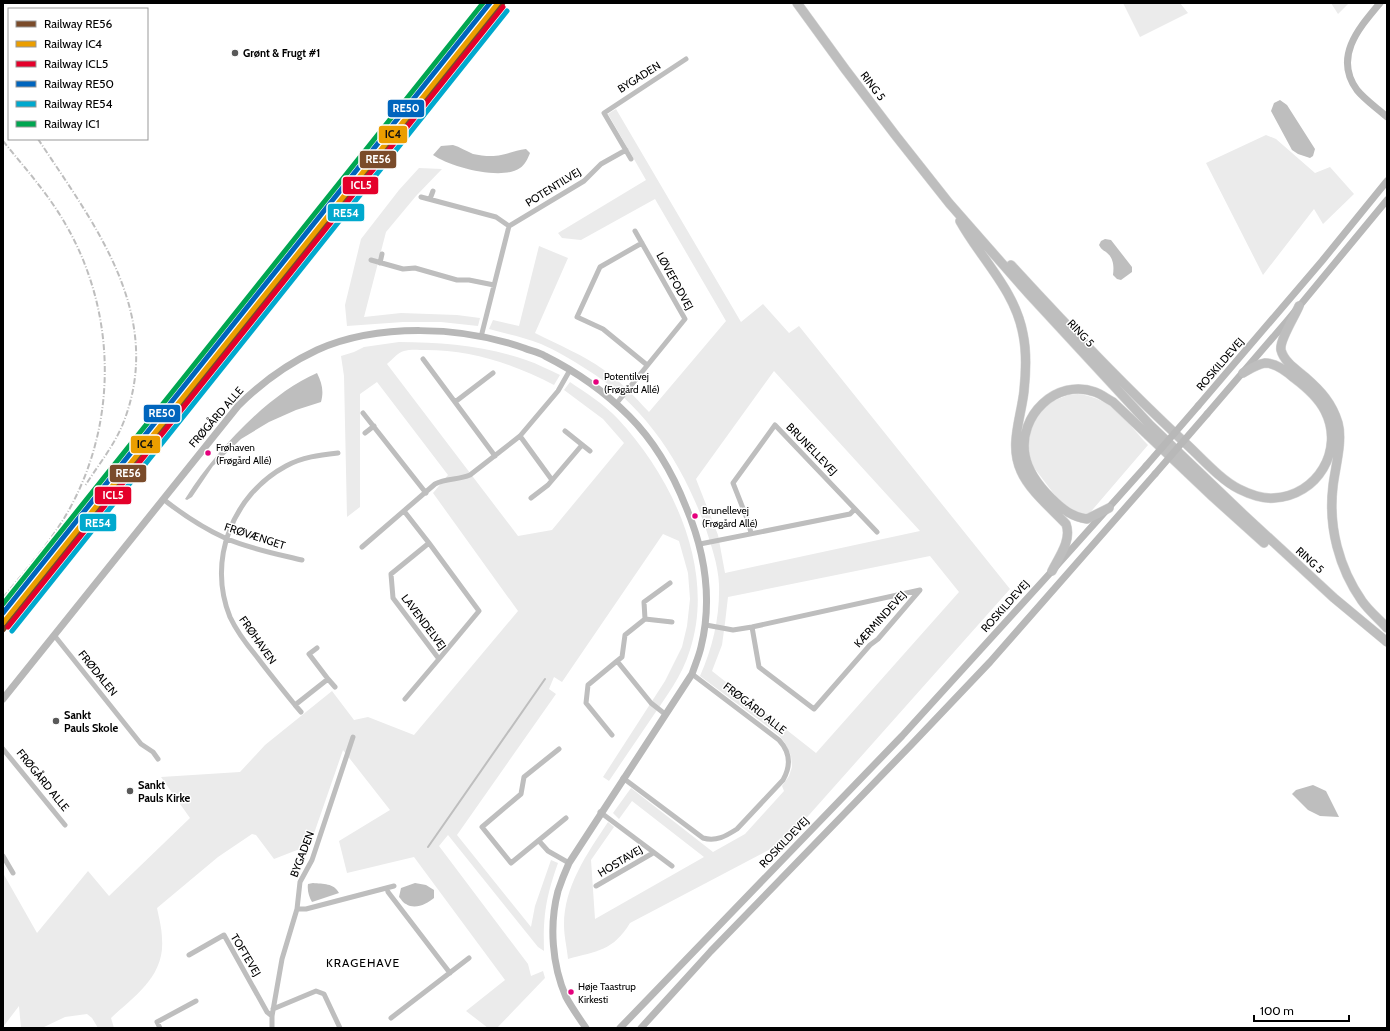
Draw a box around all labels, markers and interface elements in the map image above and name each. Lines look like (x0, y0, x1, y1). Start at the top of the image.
legend (8, 8, 148, 140)
text: Railway RE56 (44, 16, 113, 31)
text: Railway IC4 (44, 36, 102, 51)
place label: Grønt & Frugt #1 (243, 46, 320, 60)
marker: Grønt & Frugt #1 (230, 48, 240, 58)
text: Railway ICL5 (44, 56, 108, 71)
street label: BYGADEN (615, 58, 663, 96)
street label: RING 5 (857, 69, 889, 103)
text: Railway RE50 (44, 76, 114, 91)
text: Railway RE54 (44, 96, 113, 111)
line badge: RE50 (387, 99, 425, 118)
text: RE50 (393, 101, 420, 115)
text: Railway IC1 (44, 116, 100, 131)
line badge: IC4 (378, 125, 408, 144)
text: IC4 (385, 127, 401, 141)
line badge: RE56 (359, 150, 397, 169)
text: RE56 (365, 152, 391, 166)
street label: POTENTILVEJ (523, 164, 583, 210)
line badge: ICL5 (342, 176, 379, 195)
text: ICL5 (350, 178, 372, 192)
line badge: RE54 (327, 203, 365, 222)
text: RE54 (333, 206, 359, 220)
street label: LØVEFODVEJ (653, 250, 697, 312)
street label: RING 5 (1065, 316, 1097, 350)
street label: ROSKILDEVEJ (1193, 335, 1247, 393)
place label: Potentilvej (Frøgård Allé) (604, 370, 660, 396)
marker: Potentilvej (Frøgård Allé) (591, 377, 601, 387)
street label: FRØGÅRD ALLE (185, 383, 246, 450)
line badge: RE50 (143, 404, 181, 423)
text: RE50 (149, 406, 176, 420)
street label: BRUNELLEVEJ (783, 420, 841, 478)
line badge: IC4 (130, 435, 161, 454)
text: IC4 (137, 437, 153, 451)
place label: Frøhaven (Frøgård Allé) (216, 441, 272, 467)
marker: Frøhaven (Frøgård Allé) (203, 448, 213, 458)
line badge: RE56 (109, 464, 147, 483)
text: RE56 (115, 466, 141, 480)
line badge: ICL5 (94, 486, 132, 505)
text: ICL5 (102, 488, 124, 502)
place label: Brunellevej (Frøgård Allé) (702, 504, 758, 530)
marker: Brunellevej (Frøgård Allé) (690, 511, 700, 521)
line badge: RE54 (79, 513, 117, 532)
text: RE54 (85, 516, 111, 530)
street label: FRØVÆNGET (223, 520, 287, 552)
street label: RING 5 (1293, 544, 1327, 576)
street label: ROSKILDEVEJ (978, 577, 1032, 635)
street label: KÆRMINDEVEJ (851, 588, 909, 650)
street label: LAVENDELVEJ (398, 591, 450, 653)
street label: FRØHAVEN (236, 613, 280, 667)
street label: FRØDALEN (75, 647, 121, 699)
street label: FRØGÅRD ALLE (721, 678, 790, 737)
place label: Sankt Pauls Skole (64, 708, 118, 735)
marker: Sankt Pauls Skole (51, 716, 61, 726)
street label: FRØGÅRD ALLE (14, 745, 73, 814)
place label: Sankt Pauls Kirke (138, 778, 191, 805)
marker: Sankt Pauls Kirke (125, 786, 135, 796)
street label: ROSKILDEVEJ (756, 813, 812, 871)
street label: BYGADEN (287, 829, 317, 879)
street label: HOSTAVEJ (595, 842, 645, 880)
street label: TOFTEVEJ (228, 931, 264, 979)
district label: KRAGEHAVE (326, 955, 400, 970)
place label: Høje Taastrup Kirkesti (578, 980, 636, 1006)
marker: Høje Taastrup Kirkesti (566, 987, 576, 997)
scale bar (1254, 997, 1349, 1023)
text: 100 m (1260, 1003, 1294, 1018)

